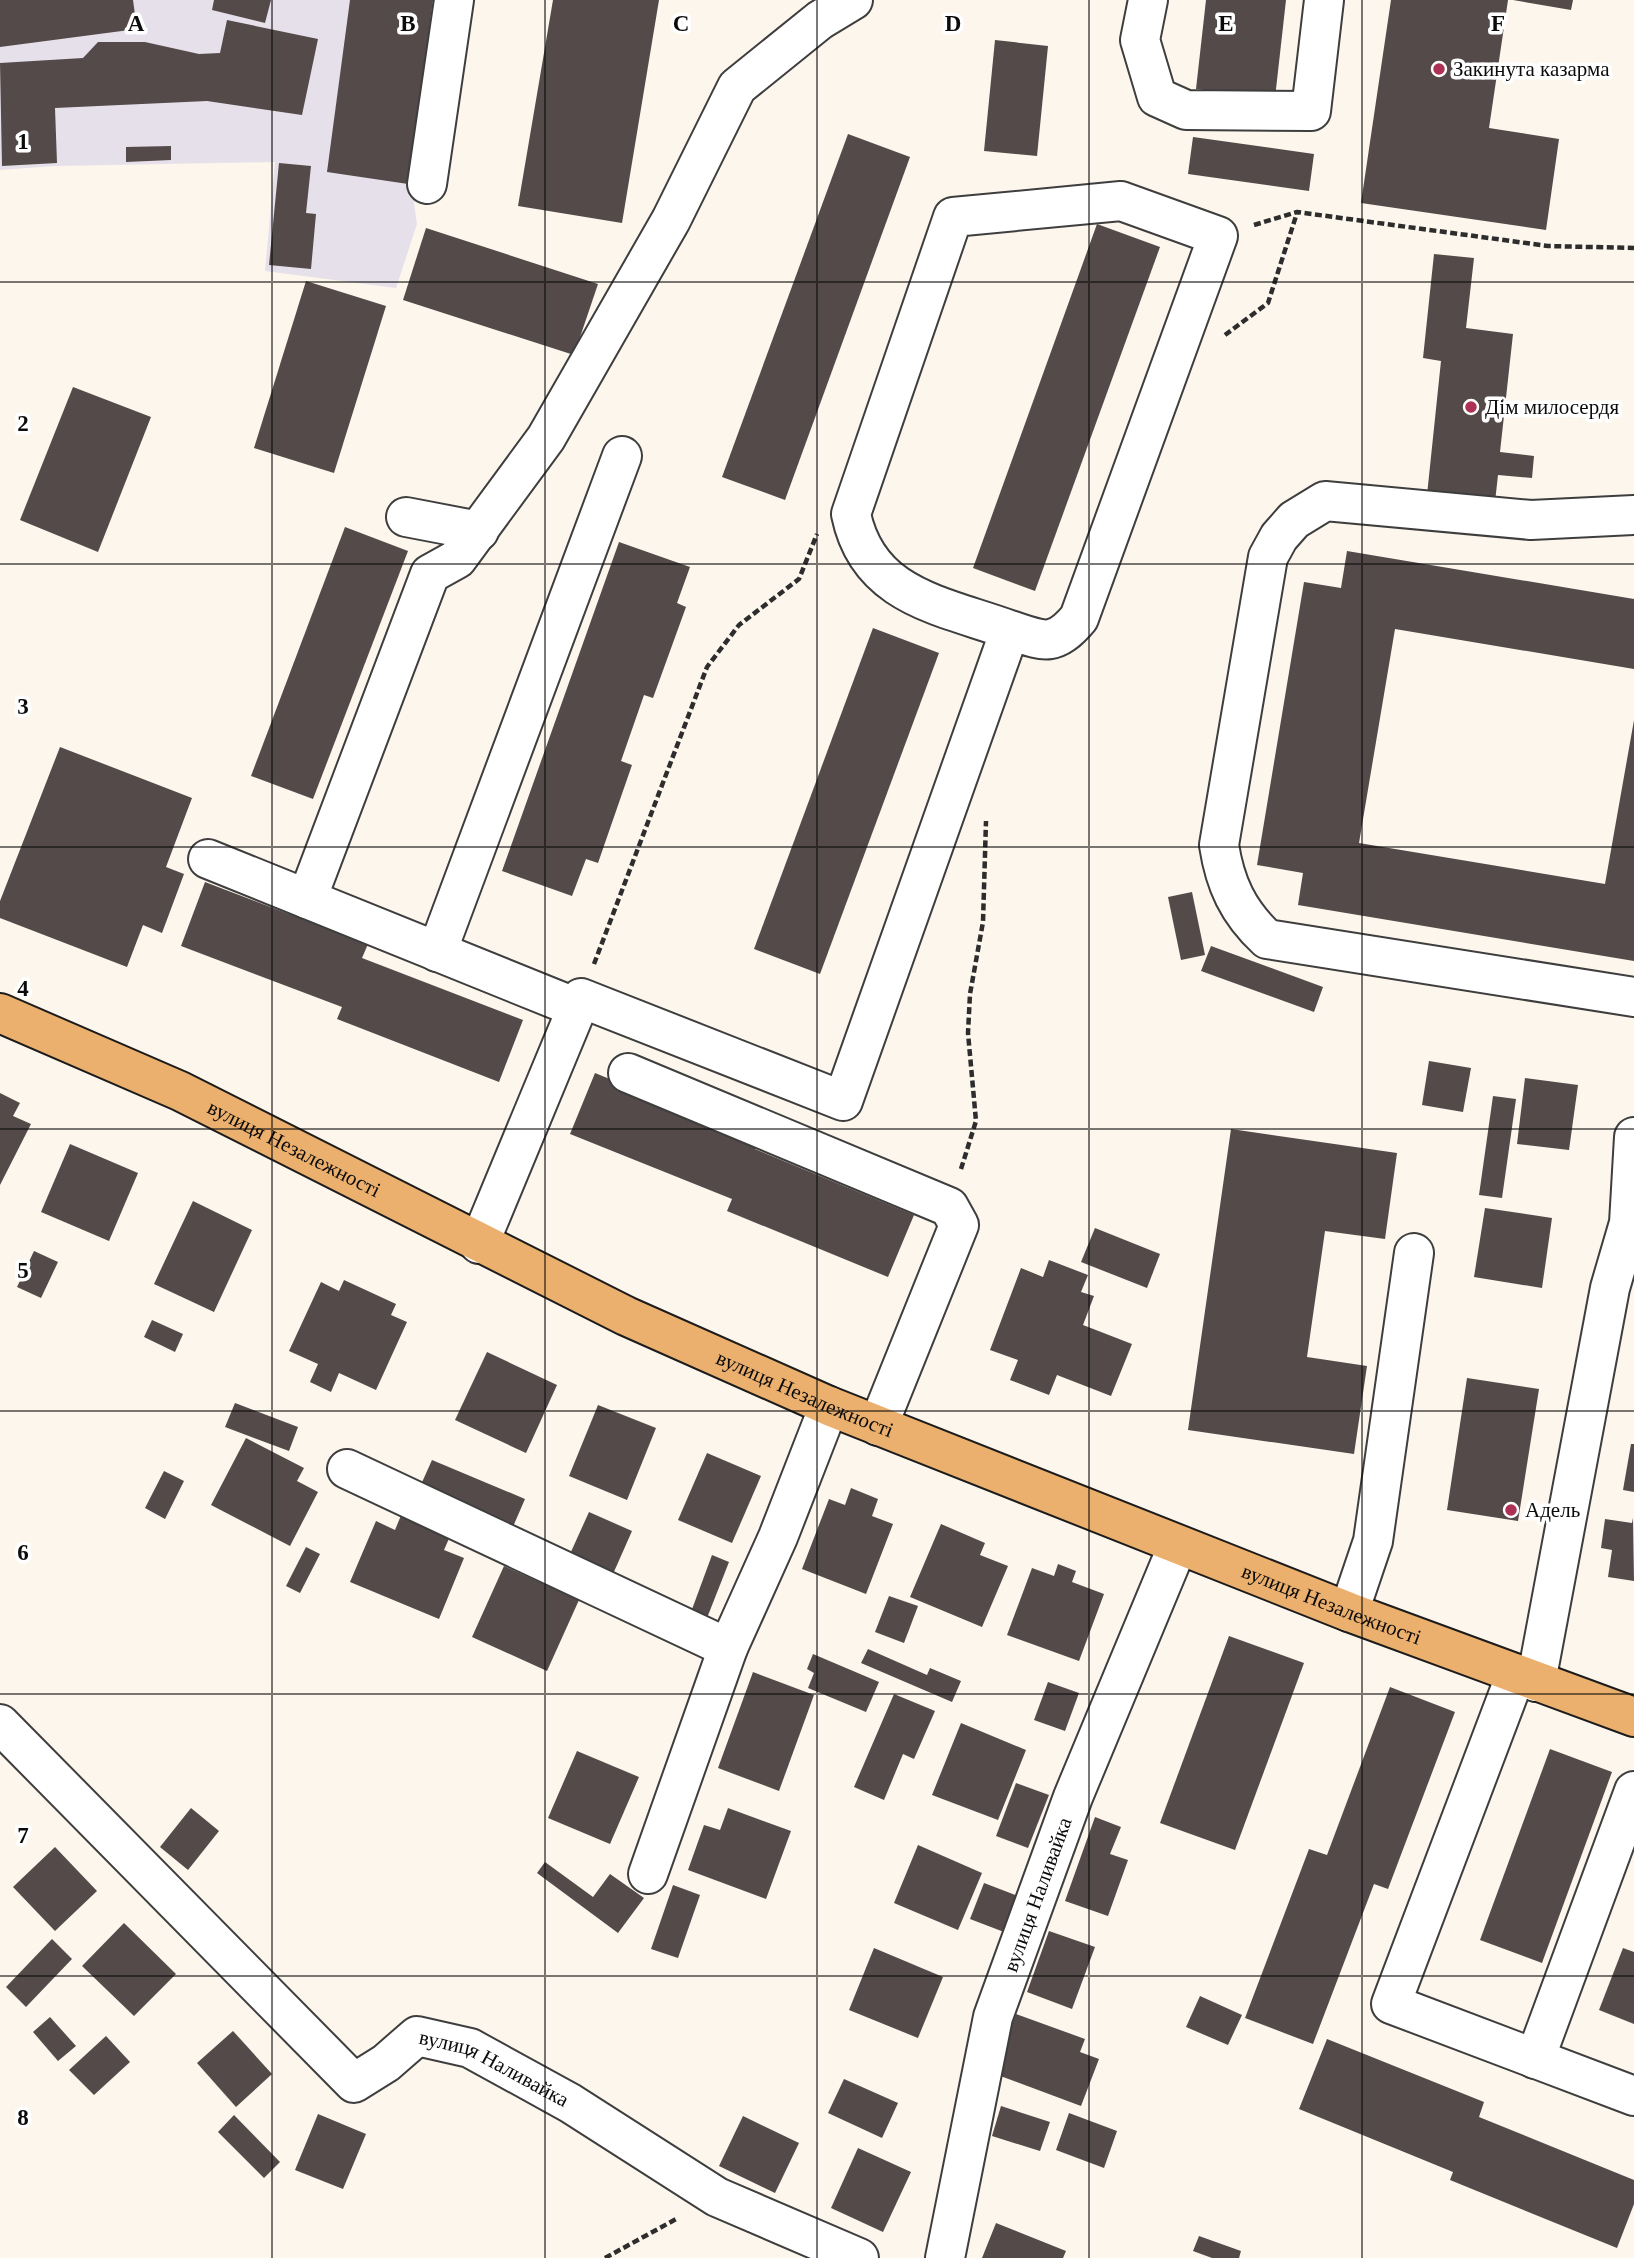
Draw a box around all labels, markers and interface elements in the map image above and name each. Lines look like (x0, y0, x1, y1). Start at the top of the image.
text: A (128, 11, 145, 36)
text: B (400, 11, 416, 36)
text: C (673, 11, 689, 36)
text: D (945, 11, 961, 36)
text: E (1218, 11, 1234, 36)
text: F (1491, 11, 1505, 36)
place label: Закинута казарма (1453, 57, 1610, 81)
marker: Закинута казарма (1431, 61, 1447, 77)
text: 1 (17, 129, 29, 154)
place label: Дім милосердя (1485, 395, 1620, 419)
marker: Дім милосердя (1463, 399, 1479, 415)
text: 2 (17, 411, 29, 436)
text: 3 (17, 694, 29, 719)
text: 4 (17, 976, 29, 1001)
street label: вулиця Незалежності (204, 1095, 385, 1202)
text: 5 (17, 1258, 29, 1283)
street label: вулиця Незалежності (713, 1346, 897, 1442)
place label: Адель (1525, 1498, 1580, 1522)
marker: Адель (1503, 1502, 1519, 1518)
text: 6 (17, 1540, 29, 1565)
street label: вулиця Незалежності (1238, 1559, 1425, 1650)
street label: вулиця Наливайка (998, 1813, 1077, 1975)
text: 7 (17, 1823, 29, 1848)
street label: вулиця Наливайка (417, 2025, 574, 2112)
text: 8 (17, 2105, 29, 2130)

